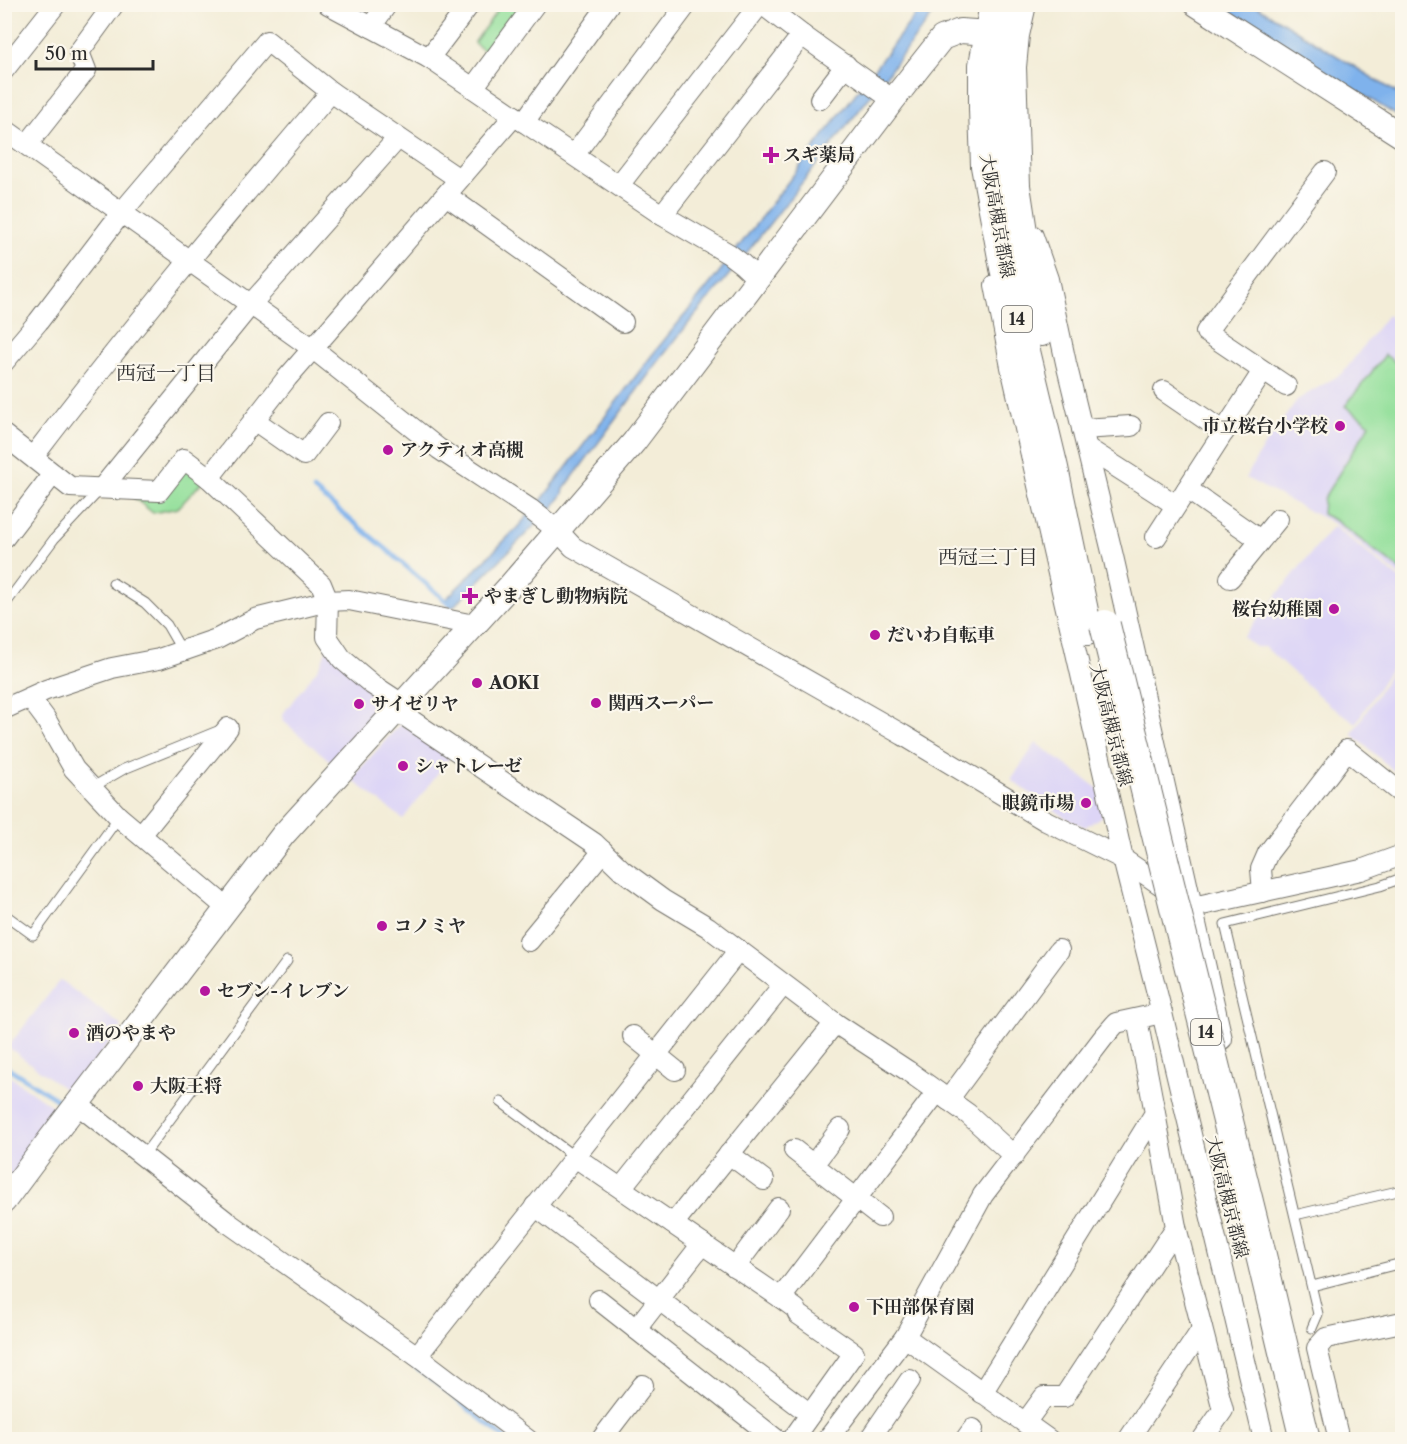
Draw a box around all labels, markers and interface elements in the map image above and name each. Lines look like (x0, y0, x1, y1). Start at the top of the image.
scale bar (36, 33, 153, 71)
text: 50 m (45, 43, 88, 65)
place label: スギ薬局 (783, 144, 855, 166)
marker: スギ薬局 (764, 148, 778, 162)
street label: 大阪高槻京都線 (975, 152, 1019, 280)
road number: 14 (1002, 306, 1032, 332)
district label: 西冠一丁目 (116, 361, 216, 385)
place label: 市立桜台小学校 (1202, 415, 1328, 437)
marker: 市立桜台小学校 (1333, 419, 1347, 433)
place label: アクティオ高槻 (400, 439, 524, 461)
marker: アクティオ高槻 (381, 443, 395, 457)
district label: 西冠三丁目 (938, 545, 1038, 569)
place label: やまぎし動物病院 (484, 585, 628, 607)
marker: やまぎし動物病院 (461, 587, 479, 605)
place label: 桜台幼稚園 (1232, 598, 1322, 620)
marker: 桜台幼稚園 (1327, 602, 1341, 616)
place label: だいわ自転車 (887, 624, 995, 646)
marker: だいわ自転車 (868, 628, 882, 642)
street label: 大阪高槻京都線 (1085, 661, 1137, 789)
place label: AOKI (488, 672, 540, 694)
marker: AOKI (470, 676, 484, 690)
place label: 関西スーパー (608, 692, 714, 714)
place label: サイゼリヤ (371, 693, 459, 715)
marker: 関西スーパー (589, 696, 603, 710)
marker: サイゼリヤ (352, 697, 366, 711)
place label: シャトレーゼ (415, 755, 522, 777)
marker: シャトレーゼ (396, 759, 410, 773)
place label: 眼鏡市場 (1002, 792, 1074, 814)
marker: 眼鏡市場 (1079, 796, 1093, 810)
place label: コノミヤ (394, 915, 466, 937)
marker: コノミヤ (375, 919, 389, 933)
place label: セブン-イレブン (217, 980, 350, 1002)
marker: セブン-イレブン (198, 984, 212, 998)
road number: 14 (1191, 1019, 1221, 1045)
place label: 酒のやまや (86, 1022, 176, 1044)
marker: 酒のやまや (67, 1026, 81, 1040)
place label: 大阪王将 (150, 1075, 222, 1097)
marker: 大阪王将 (131, 1079, 145, 1093)
street label: 大阪高槻京都線 (1201, 1133, 1253, 1261)
place label: 下田部保育園 (866, 1296, 974, 1318)
marker: 下田部保育園 (847, 1300, 861, 1314)

